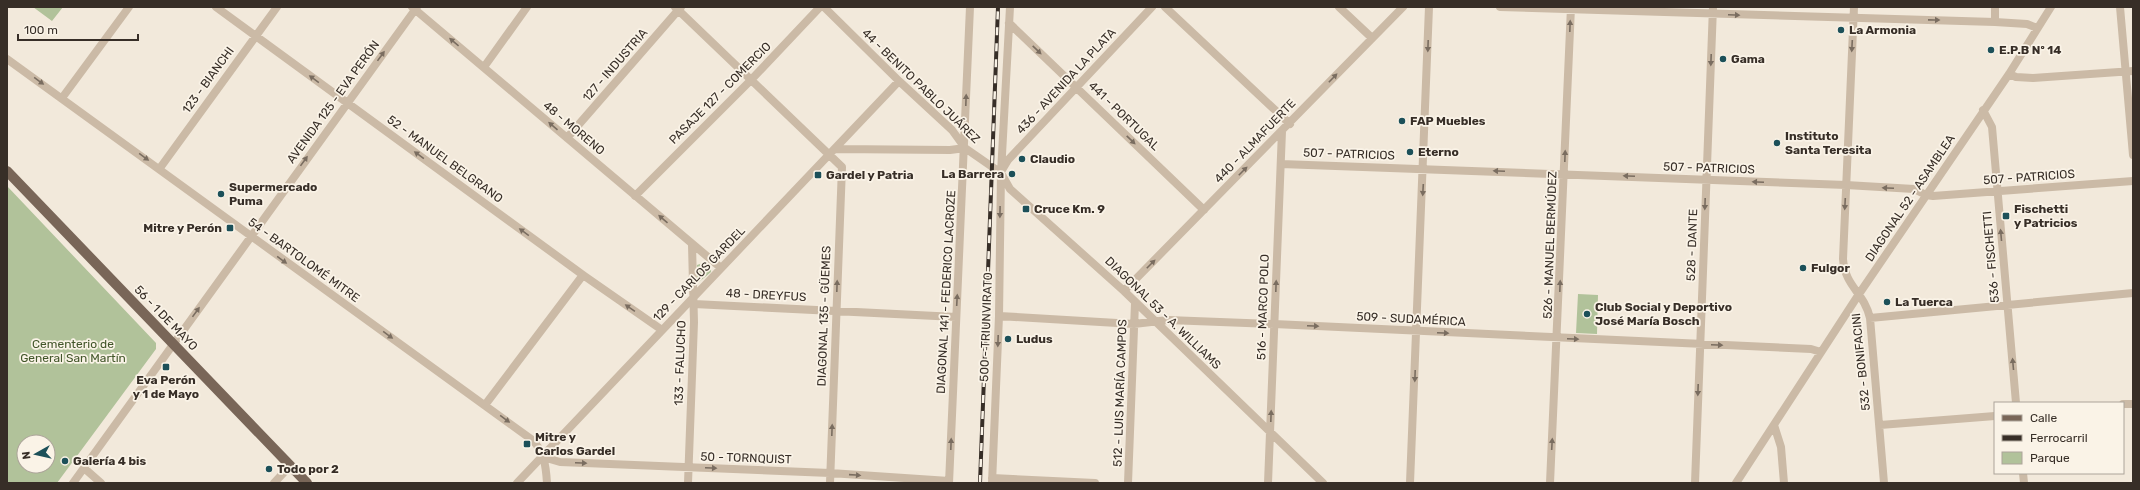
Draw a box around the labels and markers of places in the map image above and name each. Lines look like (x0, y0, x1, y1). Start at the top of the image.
place label: La Armonia (1849, 23, 1916, 37)
marker: La Armonia (1836, 25, 1846, 35)
place label: E.P.B Nº 14 (1999, 43, 2061, 57)
marker: E.P.B Nº 14 (1986, 45, 1996, 55)
place label: Gama (1731, 52, 1765, 66)
marker: Gama (1718, 54, 1728, 64)
place label: FAP Muebles (1410, 114, 1486, 128)
marker: FAP Muebles (1397, 116, 1407, 126)
place label: Instituto Santa Teresita (1785, 129, 1872, 157)
marker: Instituto Santa Teresita (1772, 138, 1782, 148)
place label: Eterno (1418, 145, 1459, 159)
marker: Eterno (1405, 147, 1415, 157)
place label: Claudio (1030, 152, 1075, 166)
marker: Claudio (1017, 154, 1027, 164)
place label: La Barrera (941, 167, 1004, 181)
place label: Gardel y Patria (826, 168, 913, 182)
marker: La Barrera (1007, 169, 1017, 179)
marker: Gardel y Patria (813, 170, 823, 180)
place label: Supermercado Puma (229, 180, 317, 208)
marker: Supermercado Puma (216, 189, 226, 199)
place label: Cruce Km. 9 (1034, 202, 1105, 216)
place label: Fischetti y Patricios (2014, 202, 2078, 230)
marker: Cruce Km. 9 (1021, 204, 1031, 214)
marker: Fischetti y Patricios (2001, 211, 2011, 221)
place label: Mitre y Perón (143, 221, 222, 235)
marker: Mitre y Perón (225, 223, 235, 233)
place label: Fulgor (1811, 261, 1850, 275)
marker: Fulgor (1798, 263, 1808, 273)
place label: La Tuerca (1895, 295, 1953, 309)
marker: La Tuerca (1882, 297, 1892, 307)
place label: Club Social y Deportivo José María Bosch (1595, 300, 1732, 328)
marker: Club Social y Deportivo José María Bosch (1582, 309, 1592, 319)
place label: Ludus (1016, 332, 1053, 346)
marker: Ludus (1003, 334, 1013, 344)
marker: Eva Perón y 1 de Mayo (161, 362, 171, 372)
place label: Eva Perón y 1 de Mayo (133, 373, 199, 401)
place label: Mitre y Carlos Gardel (535, 430, 615, 458)
marker: Mitre y Carlos Gardel (522, 439, 532, 449)
place label: Galería 4 bis (73, 454, 147, 468)
marker: Galería 4 bis (60, 456, 70, 466)
place label: Todo por 2 (277, 462, 339, 476)
marker: Todo por 2 (264, 464, 274, 474)

